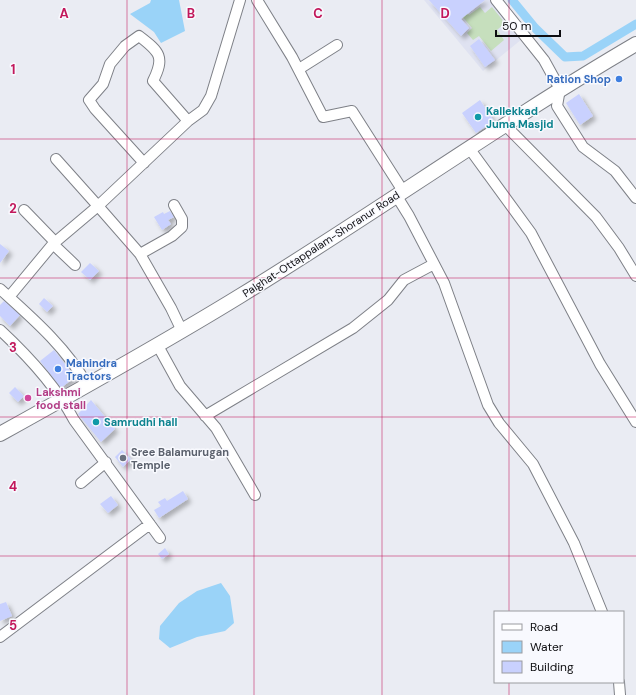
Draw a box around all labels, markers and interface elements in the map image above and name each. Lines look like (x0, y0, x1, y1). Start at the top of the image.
text: A (59, 5, 69, 22)
text: B (187, 5, 195, 22)
text: C (313, 5, 323, 22)
text: D (440, 5, 450, 22)
scale bar (496, 12, 560, 38)
text: 50 m (502, 18, 531, 34)
text: 1 (11, 61, 15, 78)
place label: Ration Shop (547, 72, 611, 86)
marker: Ration Shop (614, 74, 624, 84)
place label: Kallekkad Juma Masjid (486, 104, 553, 131)
marker: Kallekkad Juma Masjid (473, 112, 483, 122)
street label: Palghat-Ottappalam-Shoranur Road (240, 188, 402, 300)
text: 2 (9, 200, 17, 217)
text: 3 (9, 339, 17, 356)
place label: Mahindra Tractors (66, 356, 117, 383)
marker: Mahindra Tractors (53, 364, 63, 374)
place label: Lakshmi food stall (36, 385, 86, 412)
marker: Lakshmi food stall (23, 393, 33, 403)
place label: Samrudhi hall (104, 415, 177, 429)
marker: Samrudhi hall (91, 417, 101, 427)
place label: Sree Balamurugan Temple (131, 445, 229, 472)
marker: Sree Balamurugan Temple (118, 453, 128, 463)
text: 4 (9, 478, 17, 495)
legend (494, 611, 624, 683)
text: 5 (9, 617, 17, 634)
text: Road (530, 619, 558, 635)
text: Water (530, 639, 564, 655)
text: Building (530, 659, 574, 675)

